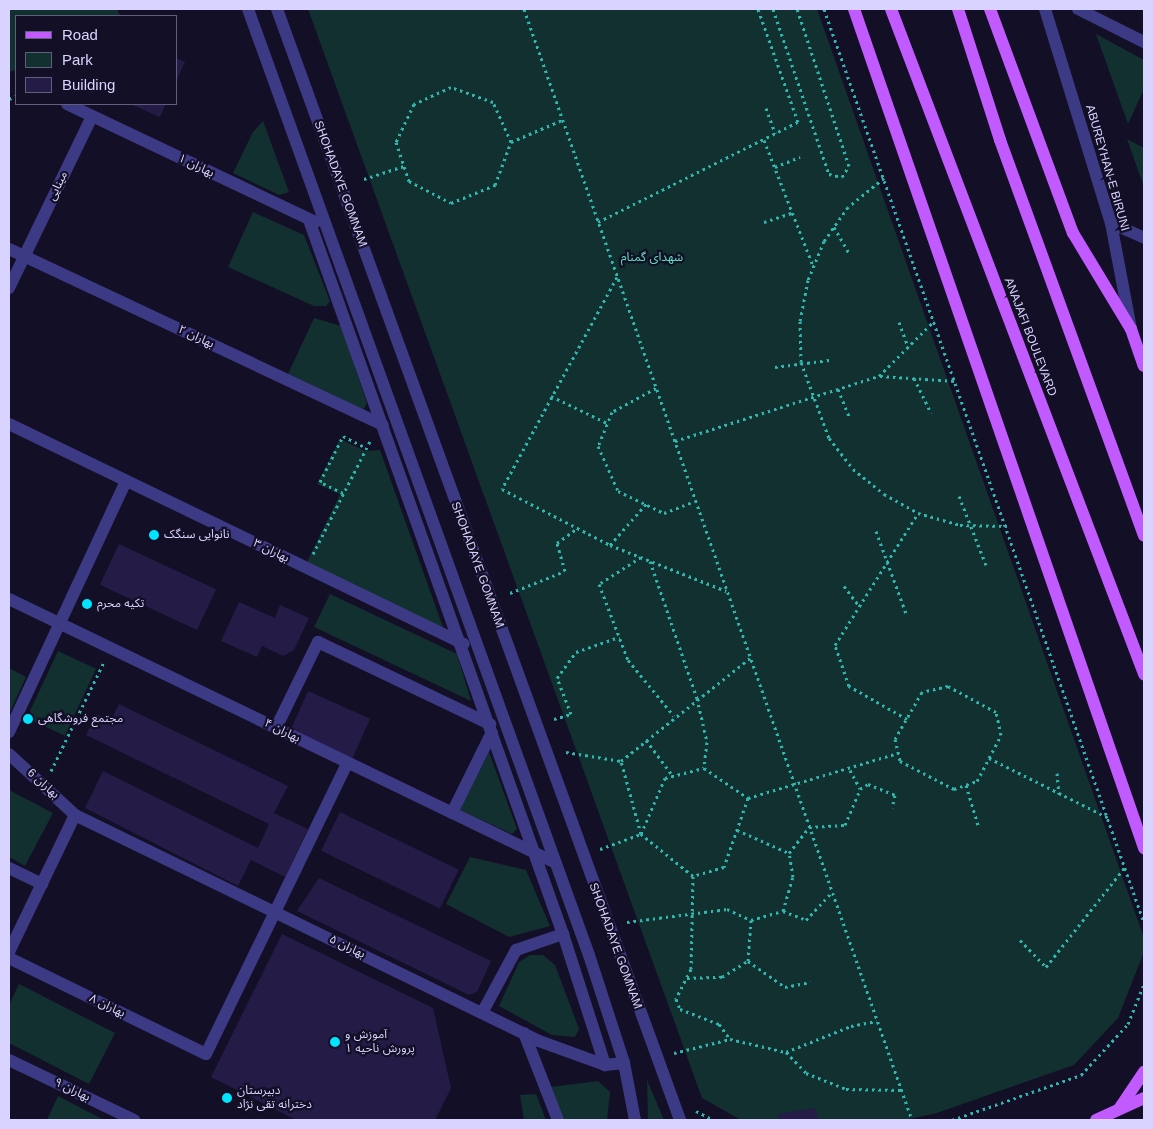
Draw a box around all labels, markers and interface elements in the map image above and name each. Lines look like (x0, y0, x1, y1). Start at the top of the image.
legend (15, 15, 178, 105)
text: Road (62, 26, 98, 43)
text: Park (62, 51, 93, 68)
text: Building (62, 76, 115, 93)
street label: ABUREYHAN-E BIRUNI (1082, 103, 1132, 233)
street label: SHOHADAYE GOMNAM (310, 119, 370, 249)
street label: بهاران ۱ (176, 151, 216, 181)
street label: مینایی (45, 169, 71, 203)
park label: شهدای گمنام (621, 251, 683, 265)
street label: ANAJAFI BOULEVARD (1001, 276, 1059, 398)
street label: بهاران ۲ (176, 322, 216, 352)
street label: SHOHADAYE GOMNAM (447, 500, 507, 630)
place label: نانوایی سنگک (164, 528, 230, 542)
marker: نانوایی سنگک (148, 529, 160, 541)
street label: بهاران ۳ (251, 536, 291, 566)
place label: تکیه محرم (97, 597, 144, 611)
marker: تکیه محرم (81, 598, 93, 610)
place label: مجتمع فروشگاهی (38, 712, 123, 726)
marker: مجتمع فروشگاهی (22, 713, 34, 725)
street label: بهاران ۴ (262, 716, 302, 746)
street label: بهاران 6 (24, 766, 62, 802)
street label: SHOHADAYE GOMNAM (585, 881, 645, 1011)
street label: بهاران ۵ (327, 932, 367, 962)
street label: بهاران ۸ (87, 991, 127, 1021)
place label: آموزش و پرورش ناحیه ۱ (345, 1028, 415, 1056)
marker: آموزش و پرورش ناحیه ۱ (329, 1036, 341, 1048)
street label: بهاران ۹ (52, 1075, 92, 1105)
place label: دبیرستان دخترانه تقی نژاد (237, 1084, 312, 1112)
marker: دبیرستان دخترانه تقی نژاد (221, 1092, 233, 1104)

